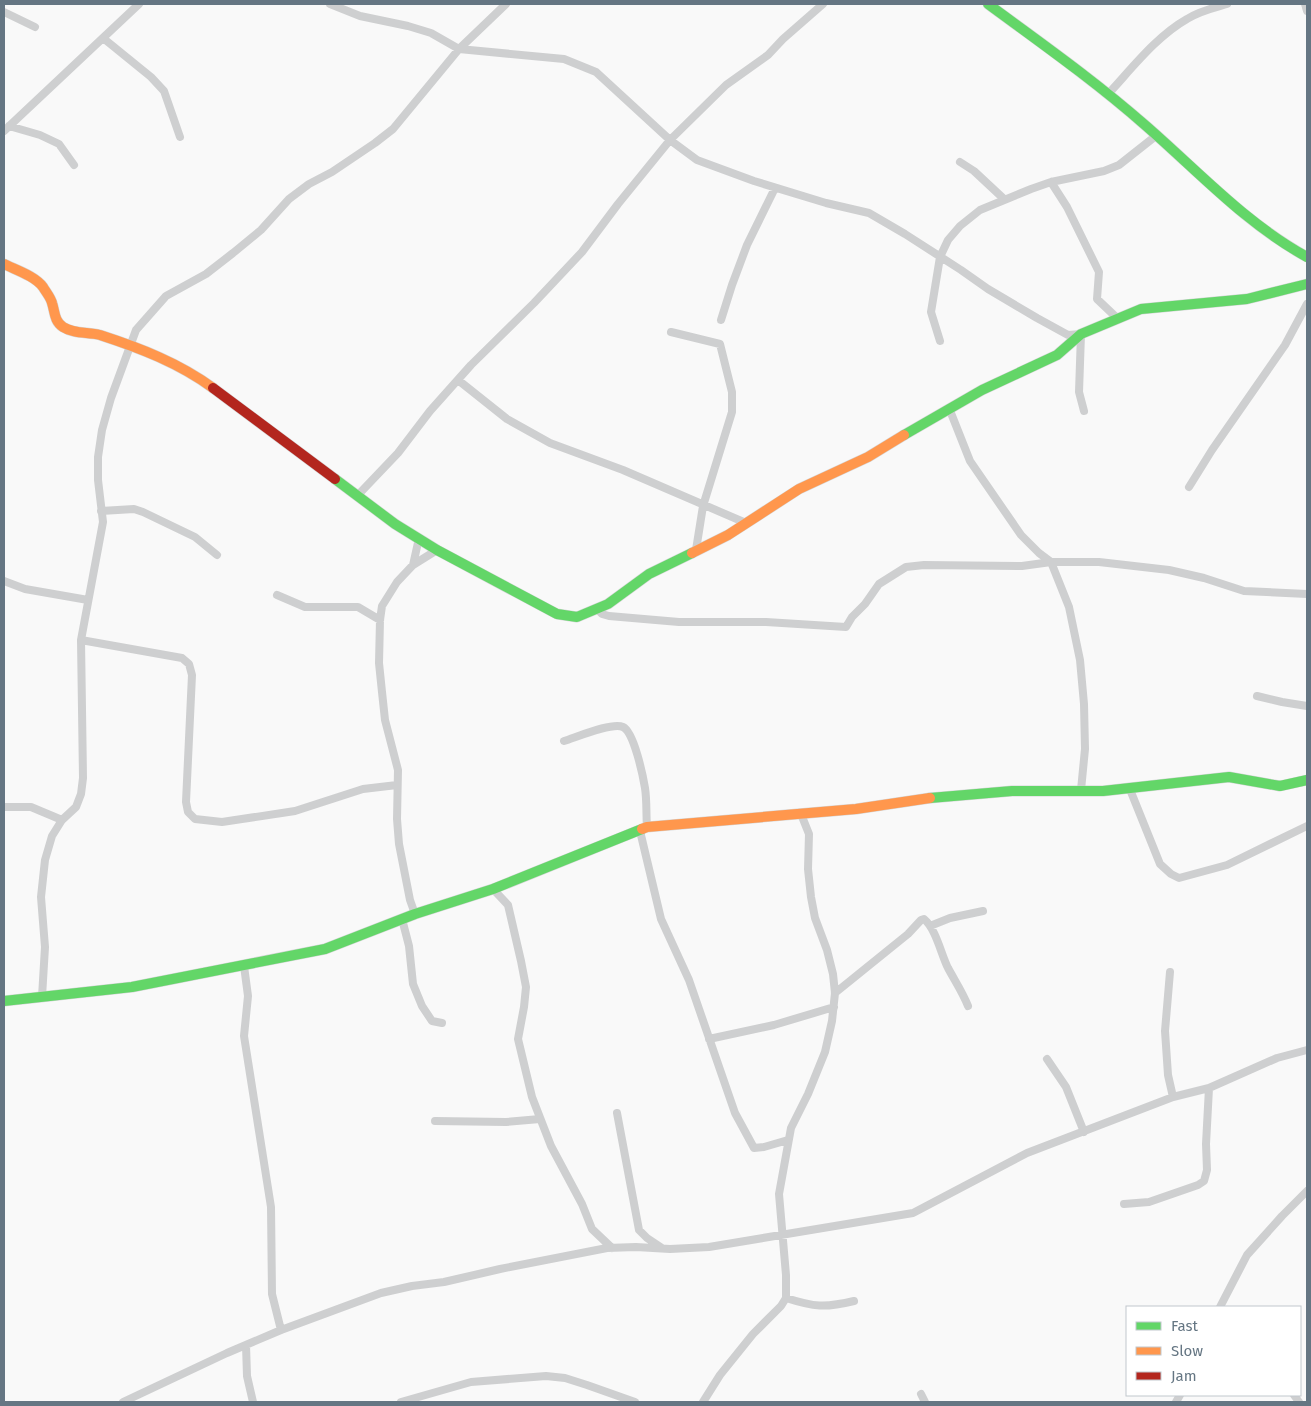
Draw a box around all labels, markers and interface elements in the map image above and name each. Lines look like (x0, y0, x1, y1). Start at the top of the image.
legend (1126, 1306, 1301, 1396)
text: Fast (1171, 1317, 1198, 1335)
text: Slow (1171, 1342, 1203, 1360)
text: Jam (1171, 1367, 1197, 1385)

